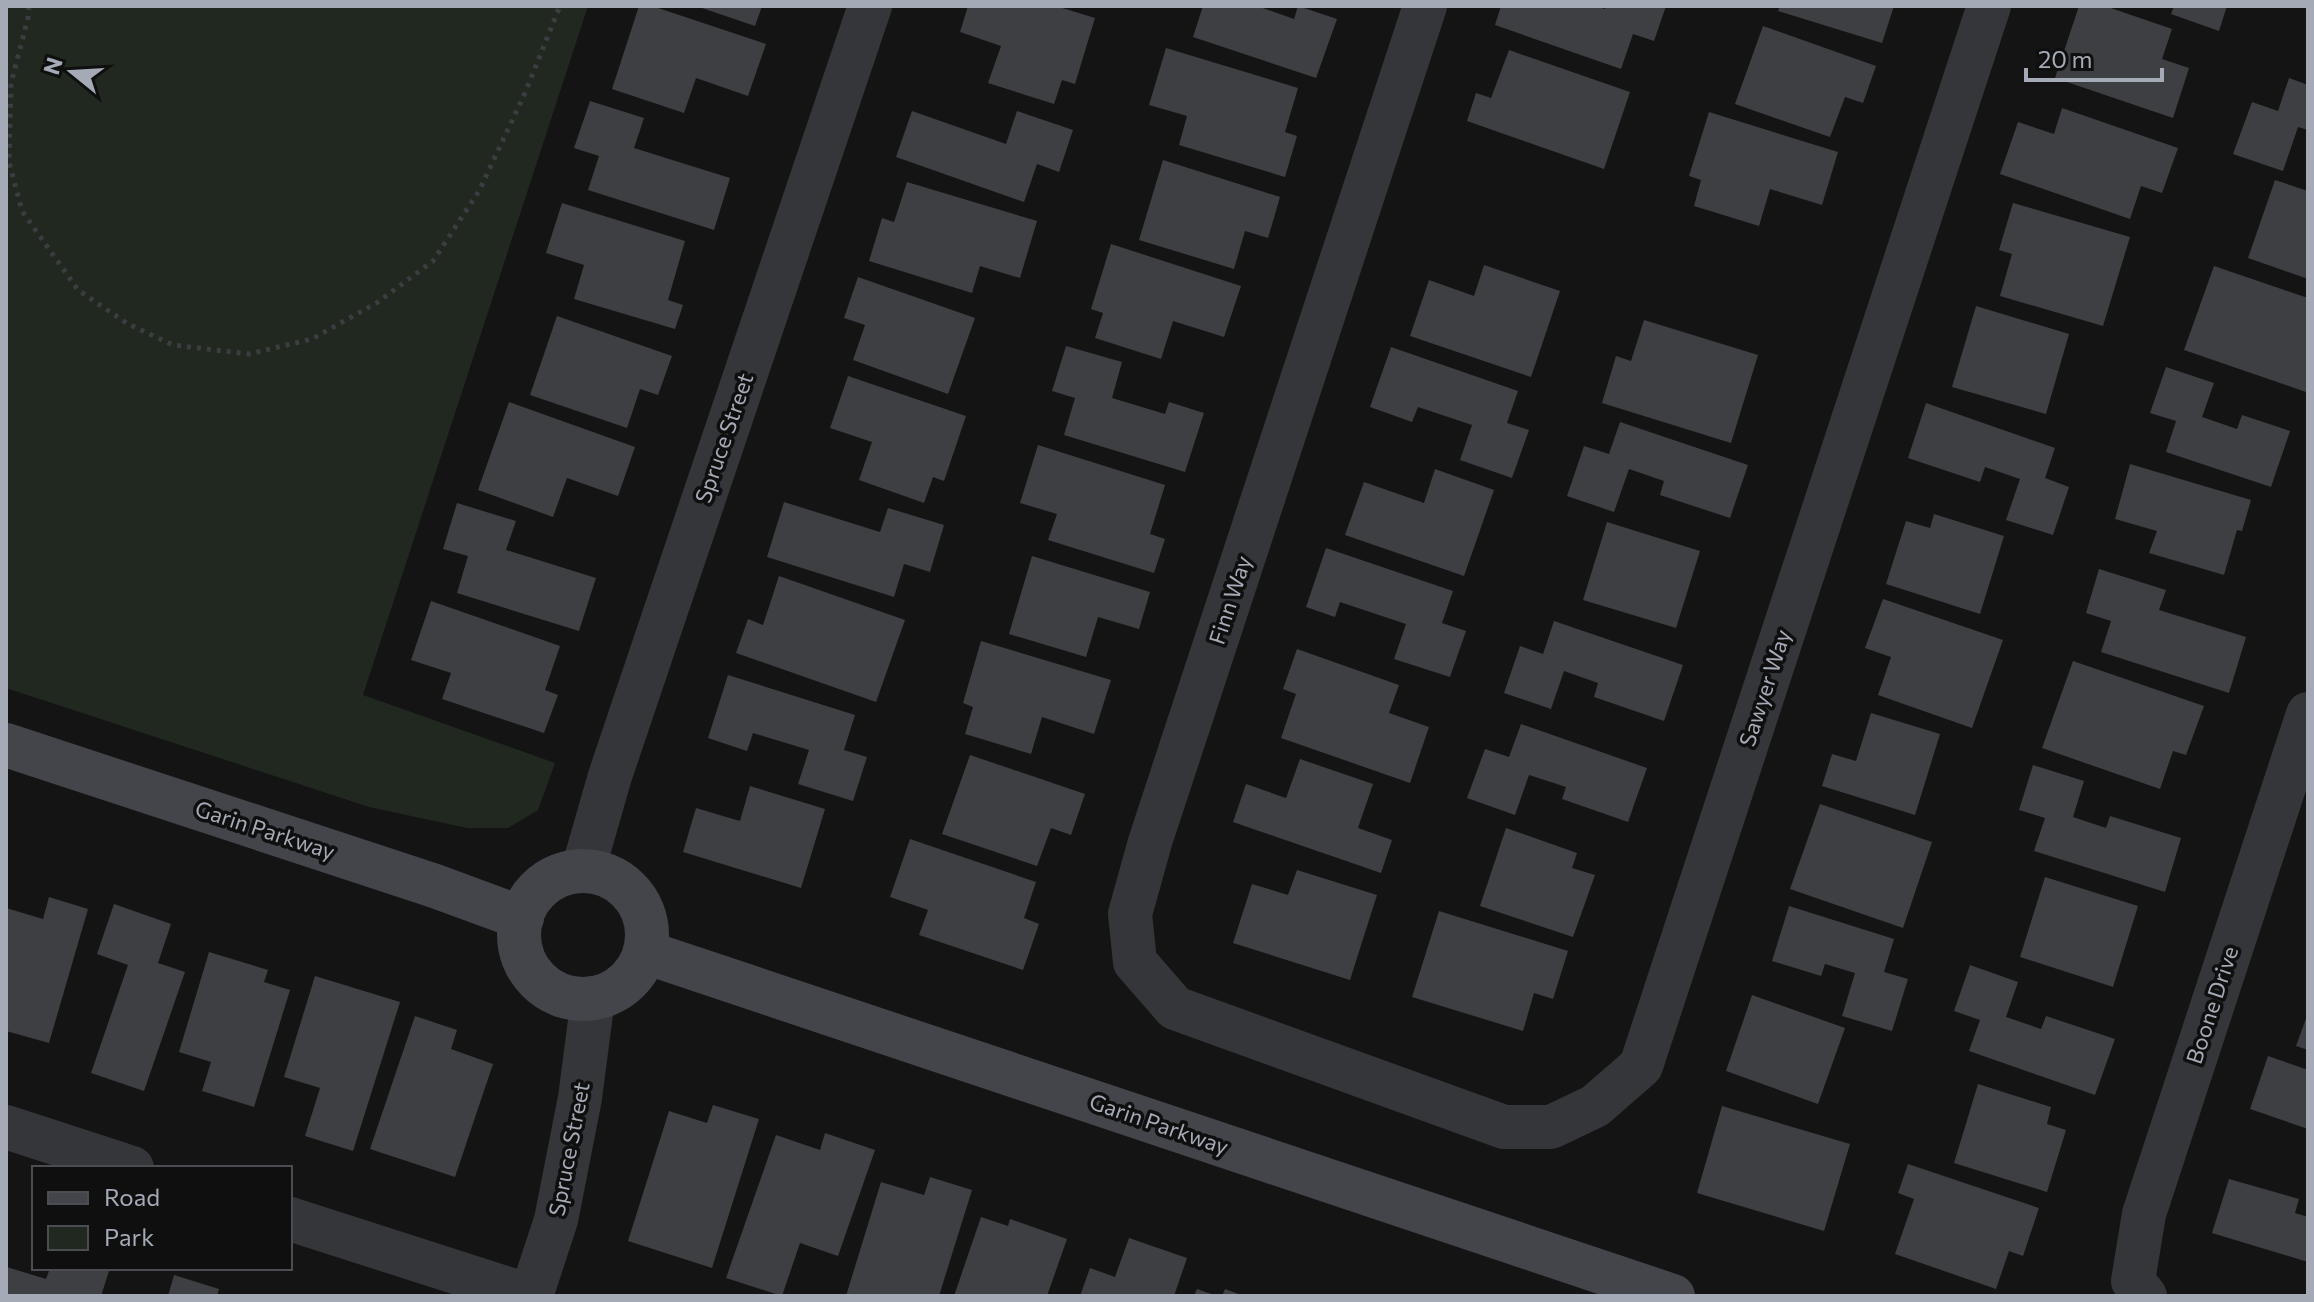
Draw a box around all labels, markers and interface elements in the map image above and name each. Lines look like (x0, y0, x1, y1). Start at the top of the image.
north arrow (32, 32, 112, 112)
scale bar (2026, 32, 2162, 82)
text: 20 m (2038, 44, 2092, 73)
text: N (37, 54, 68, 78)
street label: Spruce Street (689, 369, 758, 506)
street label: Finn Way (1203, 552, 1257, 648)
street label: Sawyer Way (1733, 626, 1796, 750)
street label: Garin Parkway (192, 794, 338, 865)
street label: Boone Drive (2180, 943, 2243, 1067)
street label: Spruce Street (542, 1080, 595, 1218)
street label: Garin Parkway (1086, 1087, 1232, 1160)
legend (32, 1166, 292, 1270)
text: Road (104, 1182, 160, 1211)
text: Park (104, 1222, 154, 1251)

